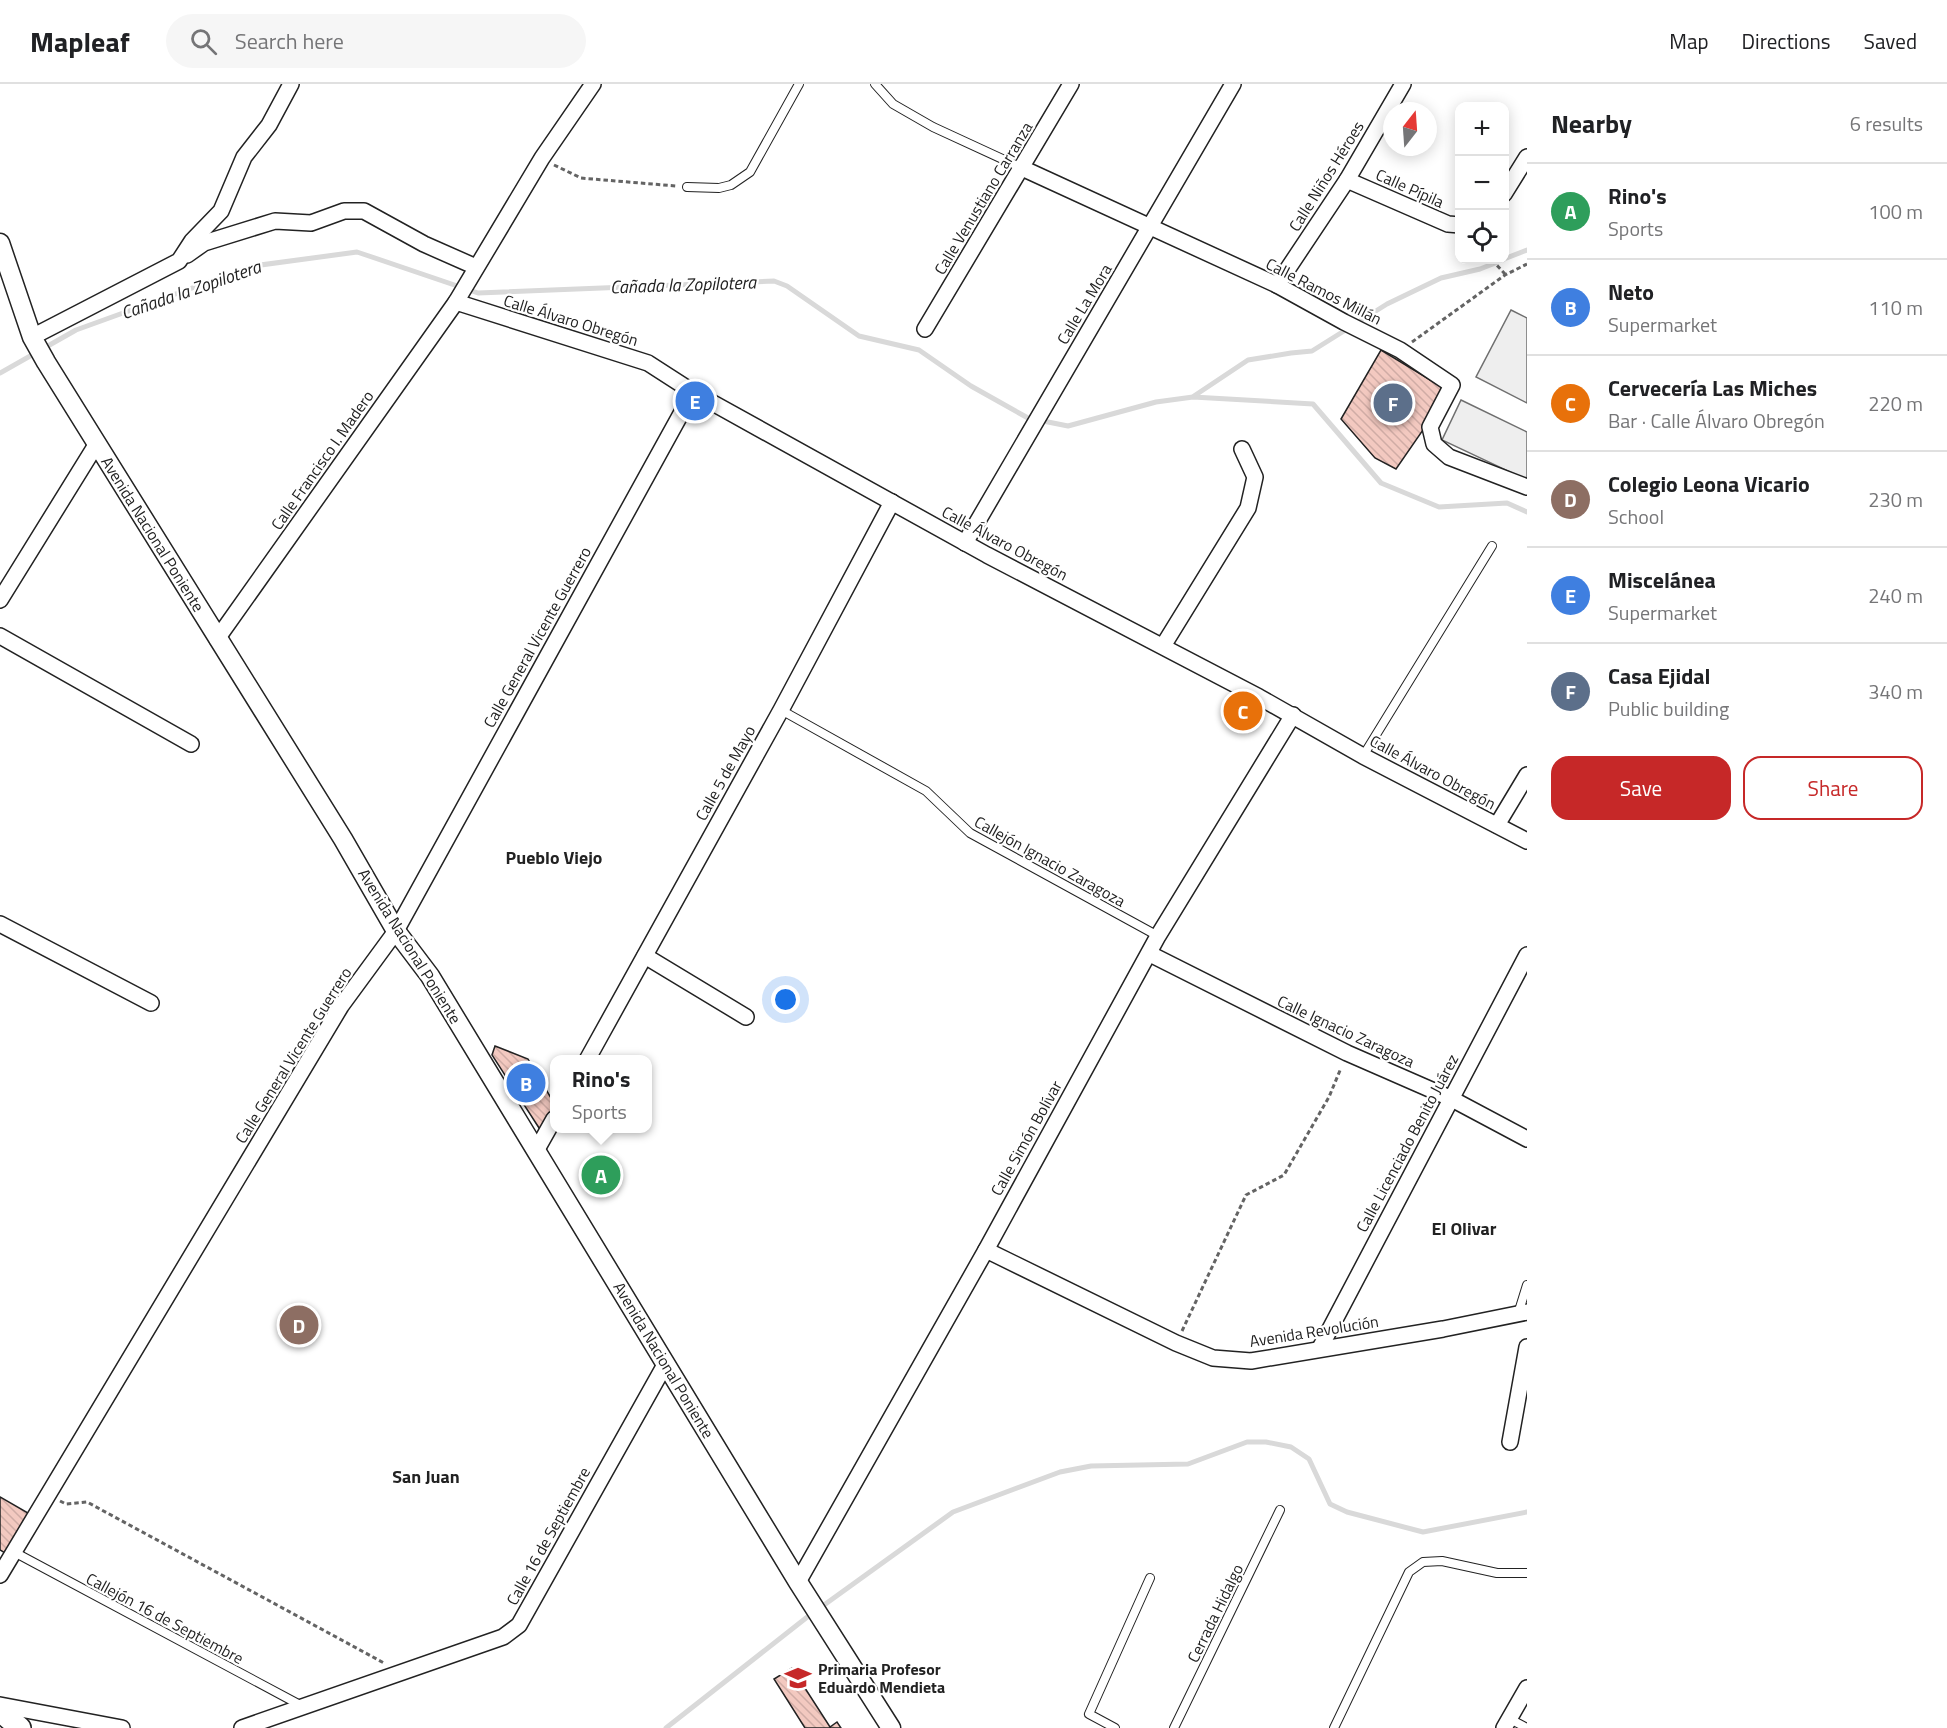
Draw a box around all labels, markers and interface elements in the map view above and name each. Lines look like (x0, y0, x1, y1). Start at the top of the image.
search box (166, 14, 586, 68)
text: Mapleaf (30, 20, 130, 63)
text: Search here (235, 24, 344, 58)
icon: search (187, 25, 220, 58)
text: Map (1669, 25, 1709, 57)
text: Directions (1742, 25, 1831, 57)
text: Saved (1864, 25, 1917, 57)
north arrow (1383, 102, 1437, 156)
map controls (1455, 102, 1509, 264)
button: + (1455, 102, 1509, 156)
text: Nearby (1551, 104, 1632, 143)
text: 6 results (1850, 108, 1923, 139)
street label: Calle Niños Héroes (1282, 116, 1370, 236)
street label: Calle Venustiano Carranza (928, 117, 1038, 279)
button: − (1455, 156, 1509, 210)
street label: Calle Pípila (1372, 162, 1448, 214)
text: Rino's (1608, 179, 1667, 213)
text: A (1564, 196, 1577, 227)
text: 100 m (1868, 196, 1923, 227)
button: locate (1455, 210, 1509, 264)
text: Sports (1608, 213, 1663, 244)
street label: Calle Ramos Millán (1262, 251, 1386, 331)
water label: Cañada la Zopilotera (117, 253, 265, 326)
street label: Calle La Mora (1050, 259, 1118, 349)
water label: Cañada la Zopilotera (609, 268, 757, 301)
text: Neto (1608, 275, 1654, 309)
street label: Calle Álvaro Obregón (501, 288, 641, 352)
text: B (1564, 292, 1577, 323)
text: 110 m (1868, 292, 1923, 323)
text: Supermarket (1608, 309, 1717, 340)
text: Cervecería Las Miches (1608, 371, 1817, 405)
pin: E (676, 378, 714, 424)
pin: F (1374, 380, 1412, 426)
street label: Calle Francisco I. Madero (265, 385, 379, 535)
text: C (1565, 388, 1576, 419)
text: 220 m (1868, 388, 1923, 419)
text: Bar · Calle Álvaro Obregón (1608, 405, 1825, 436)
street label: Avenida Nacional Poniente (95, 452, 211, 616)
text: Colegio Leona Vicario (1608, 467, 1810, 501)
text: D (1564, 484, 1577, 515)
text: 230 m (1868, 484, 1923, 515)
street label: Calle Álvaro Obregón (938, 500, 1072, 586)
text: School (1608, 501, 1664, 532)
street label: Calle General Vicente Guerrero (477, 542, 597, 732)
text: Miscelánea (1608, 563, 1716, 597)
text: E (1565, 580, 1576, 611)
text: 240 m (1868, 580, 1923, 611)
text: Supermarket (1608, 597, 1717, 628)
text: Casa Ejidal (1608, 659, 1710, 693)
text: F (1565, 676, 1576, 707)
text: 340 m (1868, 676, 1923, 707)
pin: C (1224, 688, 1262, 734)
text: Public building (1608, 693, 1729, 724)
street label: Calle 5 de Mayo (689, 721, 761, 825)
street label: Calle Álvaro Obregón (1366, 729, 1500, 815)
button: Save (1551, 756, 1731, 820)
button: Share (1743, 756, 1923, 820)
street label: Callejón Ignacio Zaragoza (970, 809, 1130, 913)
district label: Pueblo Viejo (506, 844, 602, 871)
street label: Avenida Nacional Poniente (352, 864, 468, 1028)
street label: Calle General Vicente Guerrero (229, 962, 357, 1148)
your location (771, 985, 800, 1014)
street label: Calle Ignacio Zaragoza (1273, 989, 1419, 1073)
street label: Calle Licenciado Benito Juárez (1350, 1050, 1464, 1236)
popup (550, 1055, 652, 1133)
pin: B (506, 1060, 546, 1106)
text: Rino's (572, 1062, 630, 1096)
street label: Calle Simón Bolívar (984, 1076, 1068, 1200)
text: Sports (572, 1096, 627, 1127)
pin: A (582, 1152, 620, 1198)
district label: El Olivar (1432, 1215, 1497, 1242)
street label: Avenida Nacional Poniente (608, 1277, 720, 1443)
pin: D (280, 1302, 318, 1348)
street label: Avenida Revolución (1248, 1309, 1380, 1353)
street label: Calle 16 de Septiembre (500, 1462, 596, 1610)
district label: San Juan (392, 1463, 460, 1490)
street label: Cerrada Hidalgo (1181, 1560, 1249, 1666)
street label: Callejón 16 de Septiembre (82, 1566, 248, 1670)
place label: Primaria Profesor Eduardo Mendieta (818, 1657, 945, 1699)
school or university icon: Primaria Profesor Eduardo Mendieta (783, 1663, 813, 1693)

